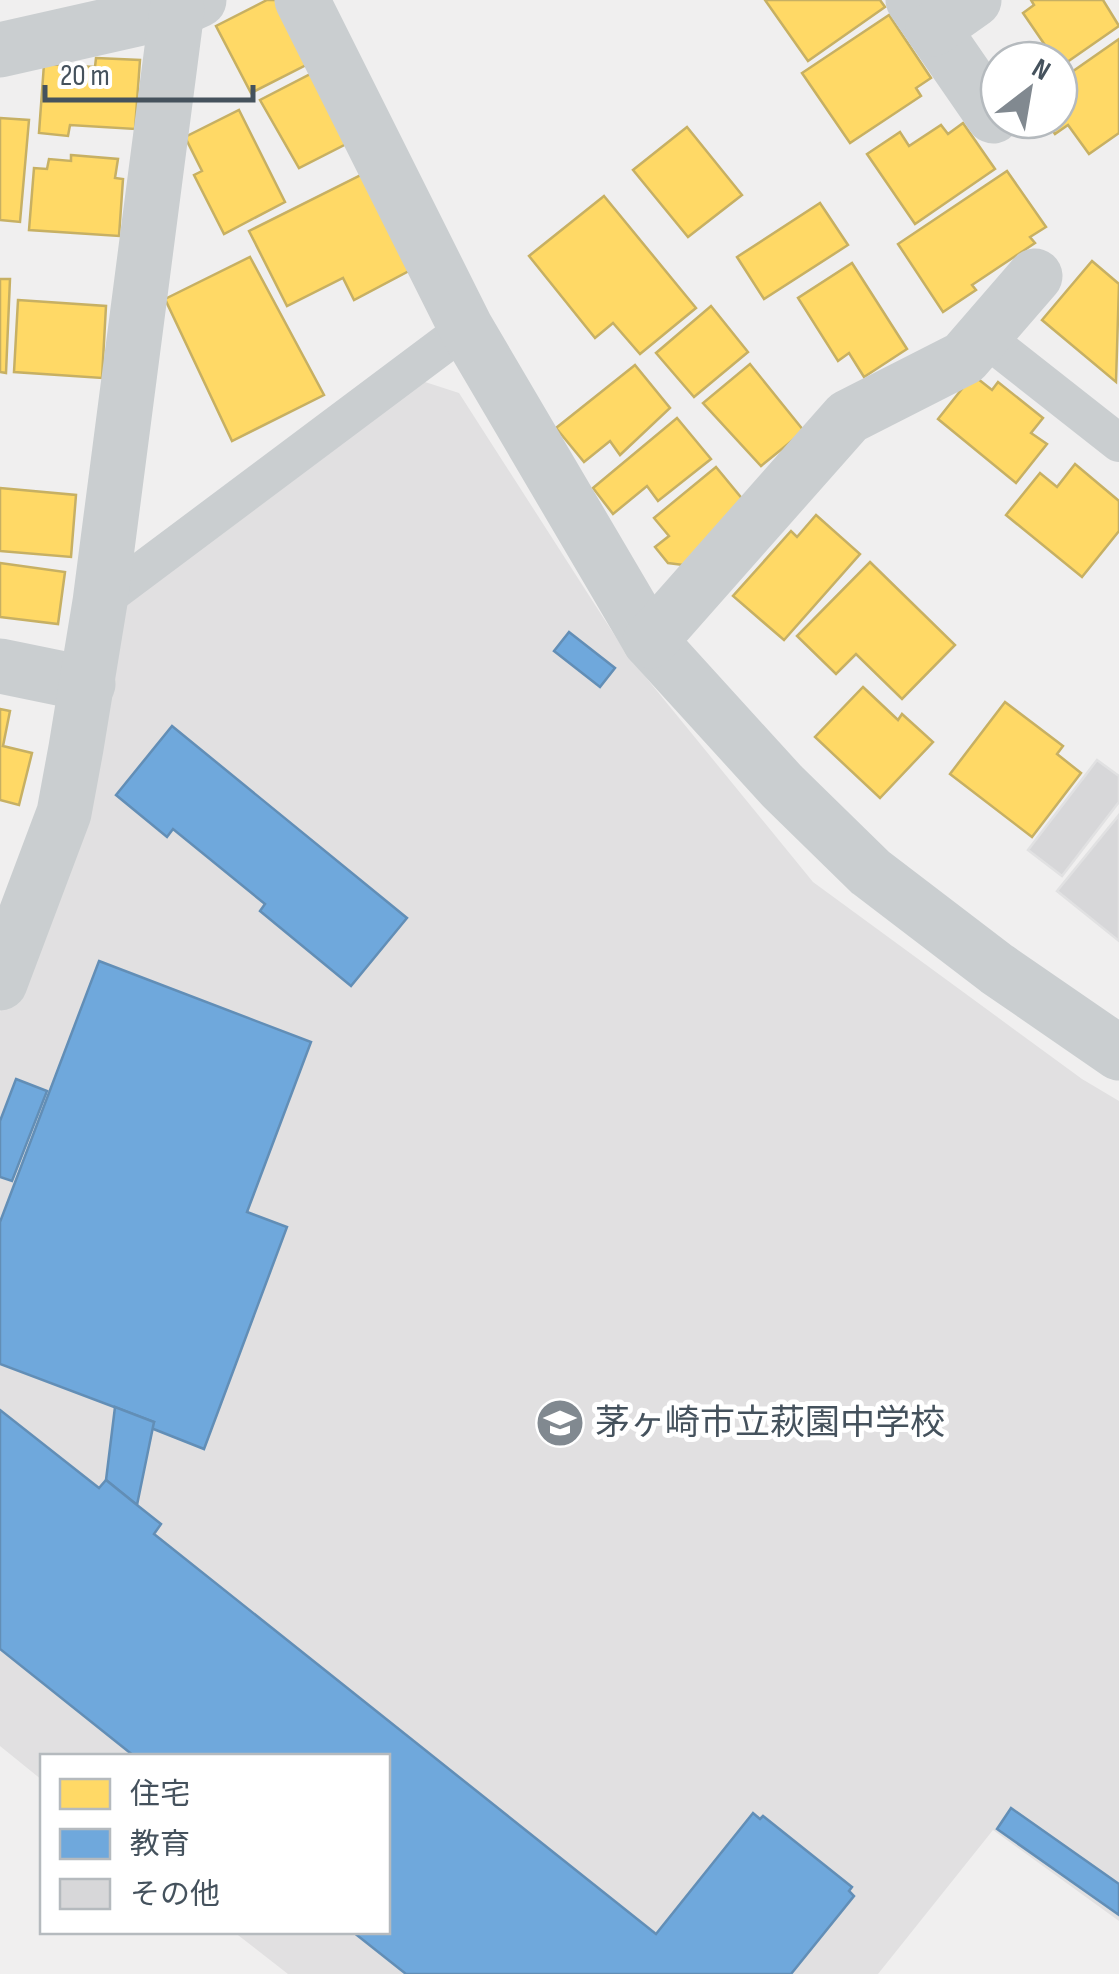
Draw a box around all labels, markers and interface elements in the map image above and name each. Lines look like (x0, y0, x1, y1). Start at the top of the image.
scale bar (45, 40, 252, 102)
north arrow (979, 40, 1079, 140)
text: N (1026, 52, 1056, 88)
text: 20 m (60, 58, 110, 94)
school or university icon: 茅ヶ崎市立萩園中学校 (534, 1397, 586, 1449)
place label: 茅ヶ崎市立萩園中学校 (595, 1402, 945, 1445)
legend (40, 1754, 390, 1934)
text: 住宅 (130, 1777, 190, 1813)
text: 教育 (130, 1827, 190, 1863)
text: その他 (130, 1877, 220, 1913)

